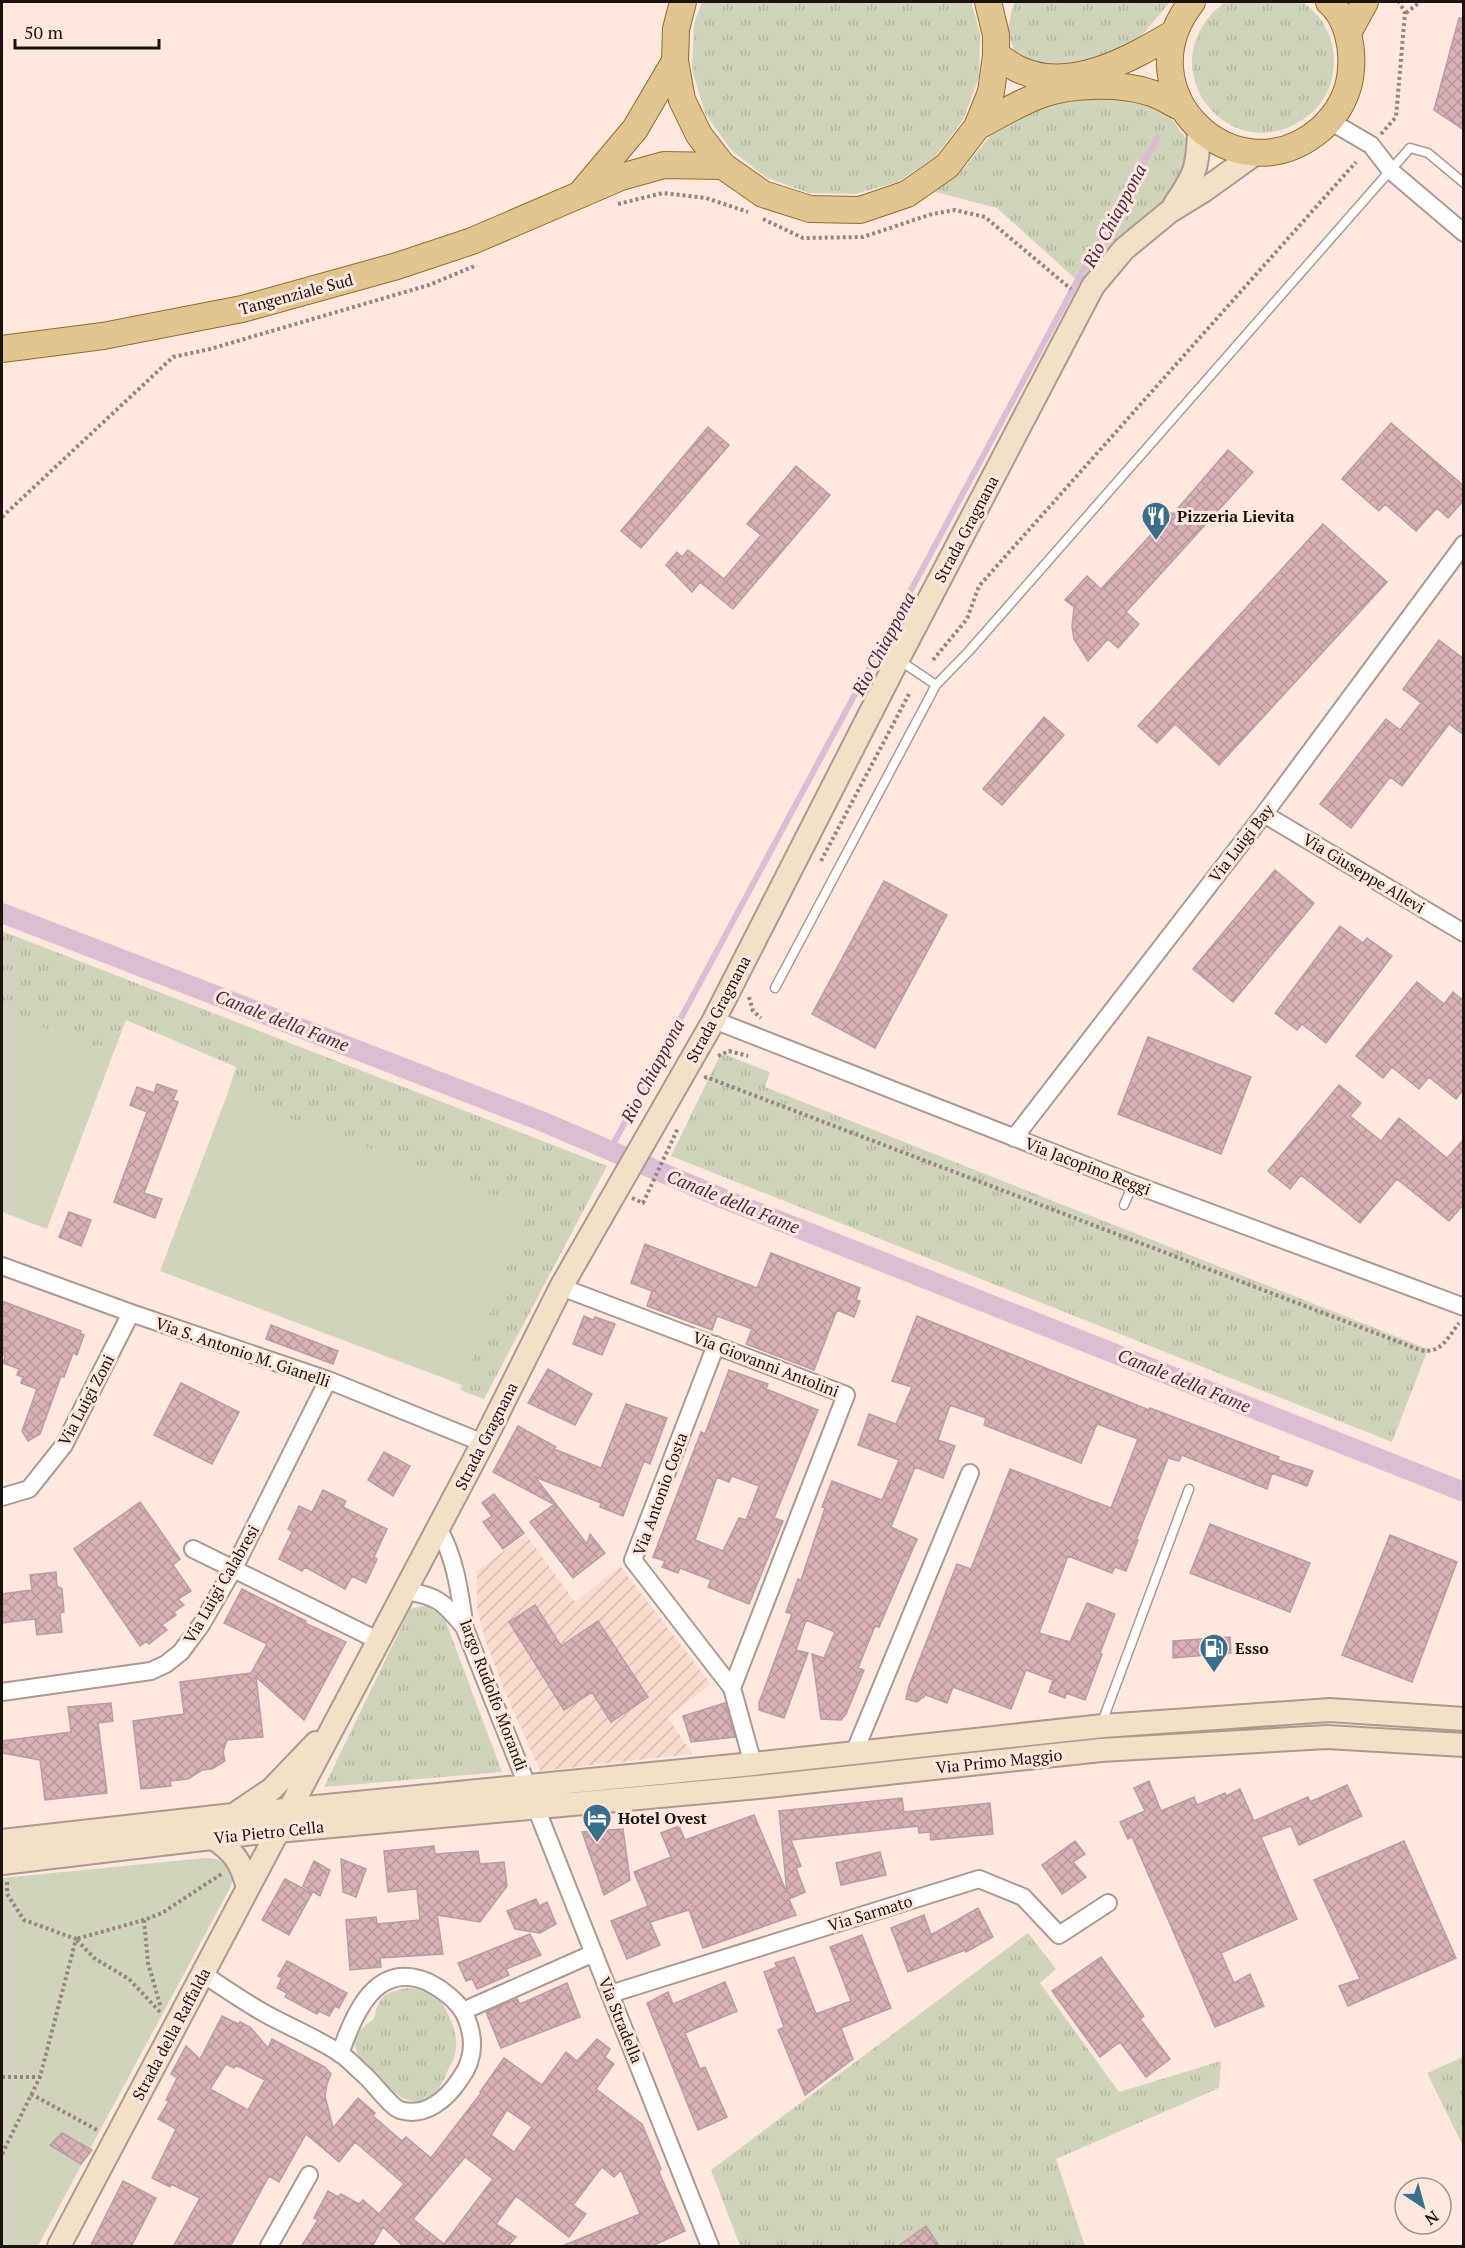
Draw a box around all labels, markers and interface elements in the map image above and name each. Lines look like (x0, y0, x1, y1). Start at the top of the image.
scale bar (15, 12, 159, 50)
text: 50 m (24, 20, 64, 44)
water label: Rio Chiappona (1076, 160, 1151, 272)
street label: Tangenziale Sud (237, 268, 356, 320)
street label: Strada Gragnana (928, 472, 1004, 586)
restaurant icon: Pizzeria Lievita (1140, 500, 1172, 542)
place label: Pizzeria Lievita (1177, 505, 1295, 527)
water label: Rio Chiappona (845, 588, 920, 700)
street label: Via Luigi Bay (1204, 799, 1279, 887)
street label: Via Giuseppe Allevi (1299, 828, 1429, 918)
street label: Strada Gragnana (680, 952, 756, 1066)
water label: Canale della Fame (212, 984, 353, 1057)
water label: Rio Chiappona (614, 1015, 689, 1127)
street label: Via Jacopino Reggi (1022, 1132, 1154, 1200)
water label: Canale della Fame (663, 1163, 803, 1239)
street label: Via S. Antonio M. Gianelli (153, 1312, 333, 1392)
street label: Via Giovanni Antolini (690, 1326, 842, 1402)
water label: Canale della Fame (1114, 1342, 1254, 1418)
street label: Via Luigi Zoni (53, 1350, 119, 1449)
street label: Strada Gragnana (449, 1378, 523, 1494)
street label: Via Antonio Costa (628, 1429, 692, 1559)
street label: Via Luigi Calabresi (178, 1521, 264, 1647)
street label: largo Rudolfo Morandi (455, 1616, 533, 1774)
fuel station icon: Esso (1198, 1632, 1230, 1674)
place label: Esso (1235, 1637, 1269, 1659)
street label: Via Primo Maggio (935, 1743, 1064, 1779)
hotel icon: Hotel Ovest (581, 1802, 613, 1844)
place label: Hotel Ovest (618, 1807, 708, 1829)
street label: Via Pietro Cella (213, 1815, 325, 1849)
street label: Via Sarmato (825, 1890, 915, 1936)
street label: Strada della Raffalda (127, 1964, 215, 2104)
street label: Via Stradella (594, 1974, 648, 2066)
north arrow (1393, 2176, 1453, 2236)
text: N (1420, 2206, 1443, 2231)

